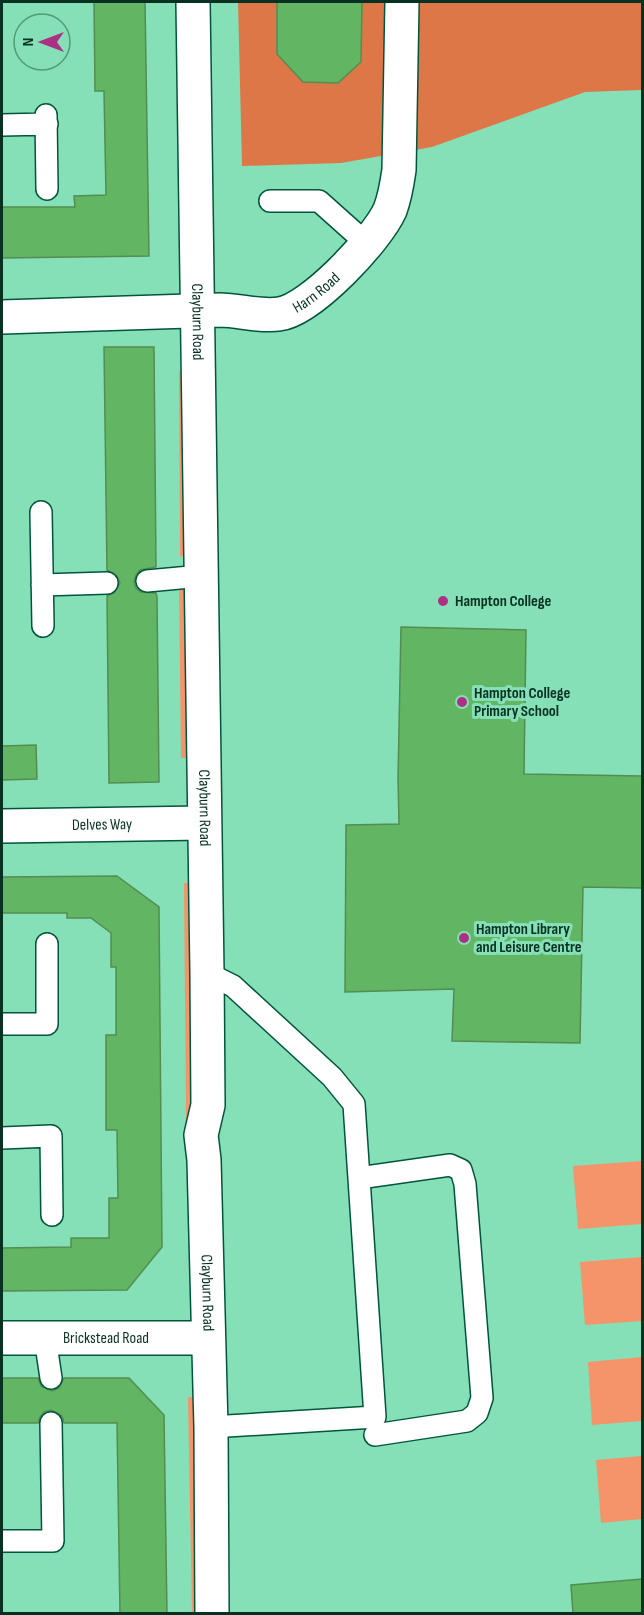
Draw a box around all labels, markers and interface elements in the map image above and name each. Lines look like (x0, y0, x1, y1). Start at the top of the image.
north arrow (12, 12, 72, 72)
text: N (19, 38, 38, 46)
street label: Harn Road (289, 268, 344, 317)
street label: Clayburn Road (188, 283, 208, 361)
place label: Hampton College (455, 592, 551, 611)
marker: Hampton College (436, 594, 450, 608)
place label: Hampton College Primary School (474, 684, 570, 721)
marker: Hampton College Primary School (455, 695, 469, 709)
street label: Clayburn Road (195, 769, 215, 847)
street label: Delves Way (72, 815, 132, 834)
place label: Hampton Library and Leisure Centre (476, 920, 582, 957)
marker: Hampton Library and Leisure Centre (457, 931, 471, 945)
street label: Clayburn Road (197, 1254, 218, 1332)
street label: Brickstead Road (63, 1329, 149, 1348)

